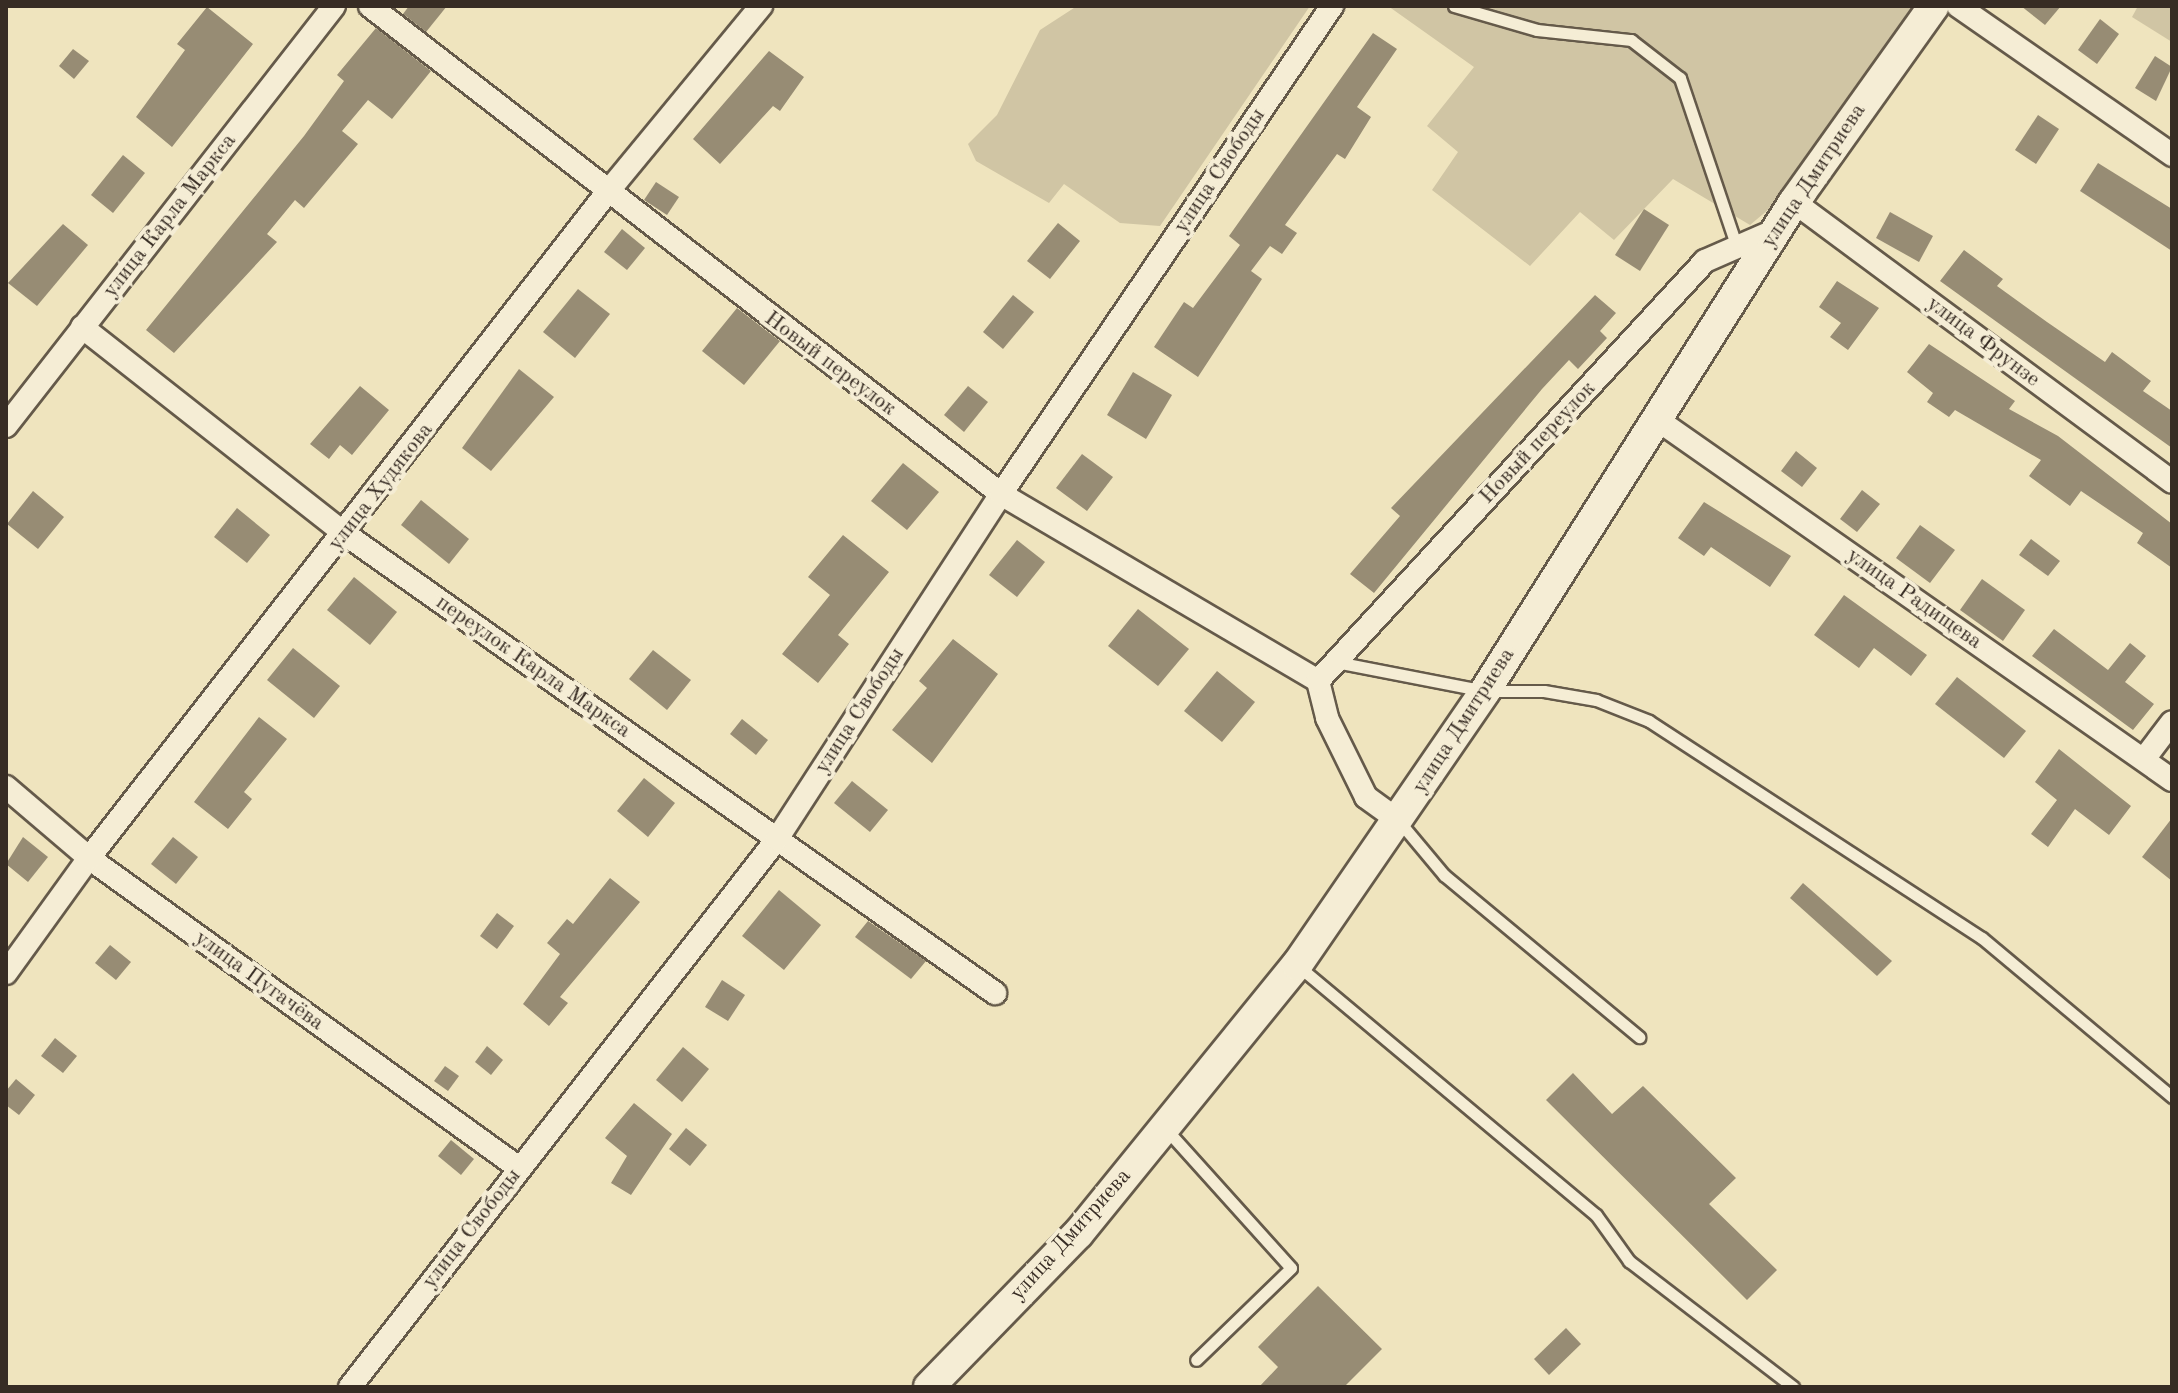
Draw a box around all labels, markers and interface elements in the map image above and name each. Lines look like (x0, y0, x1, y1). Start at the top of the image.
street label: улица Дмитриева (1756, 99, 1872, 253)
street label: улица Свободы (1168, 103, 1272, 239)
street label: улица Карла Маркса (98, 129, 242, 303)
street label: улица Фрунзе (1921, 291, 2045, 393)
street label: Новый переулок (759, 306, 901, 422)
street label: Новый переулок (1474, 376, 1602, 510)
street label: улица Худякова (323, 418, 439, 556)
street label: улица Радищева (1841, 543, 1987, 655)
street label: переулок Карла Маркса (430, 590, 636, 744)
street label: улица Свободы (809, 643, 911, 779)
street label: улица Дмитриева (1407, 643, 1521, 799)
street label: улица Пугачёва (189, 925, 329, 1037)
street label: улица Свободы (417, 1164, 527, 1294)
street label: улица Дмитриева (1005, 1164, 1137, 1306)

